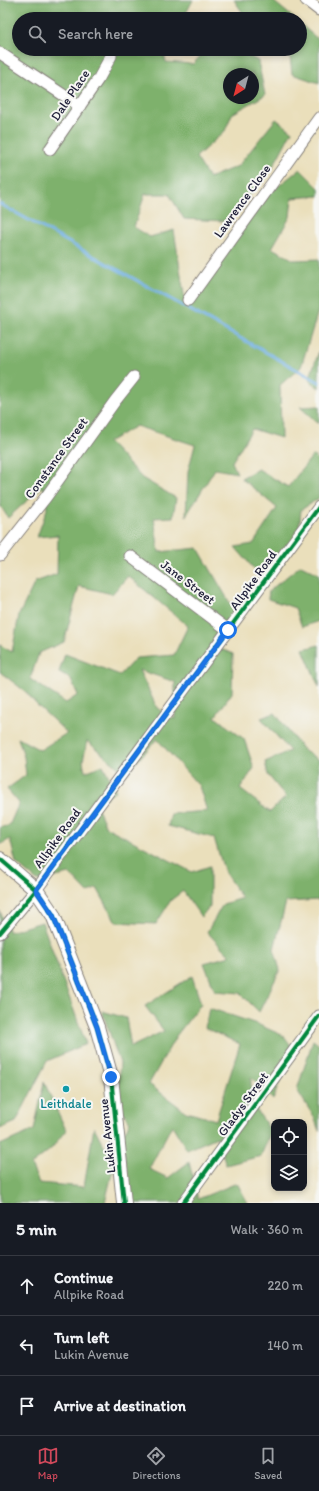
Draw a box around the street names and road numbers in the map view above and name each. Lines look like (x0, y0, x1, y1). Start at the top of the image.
street label: Dale Place (47, 67, 93, 123)
street label: Lawrence Close (210, 162, 274, 240)
street label: Constance Street (22, 414, 90, 501)
street label: Allpike Road (226, 547, 280, 613)
street label: Jane Street (158, 557, 218, 607)
street label: Allpike Road (30, 805, 84, 871)
street label: Gladys Street (215, 1069, 271, 1139)
street label: Lukin Avenue (96, 1098, 118, 1174)

